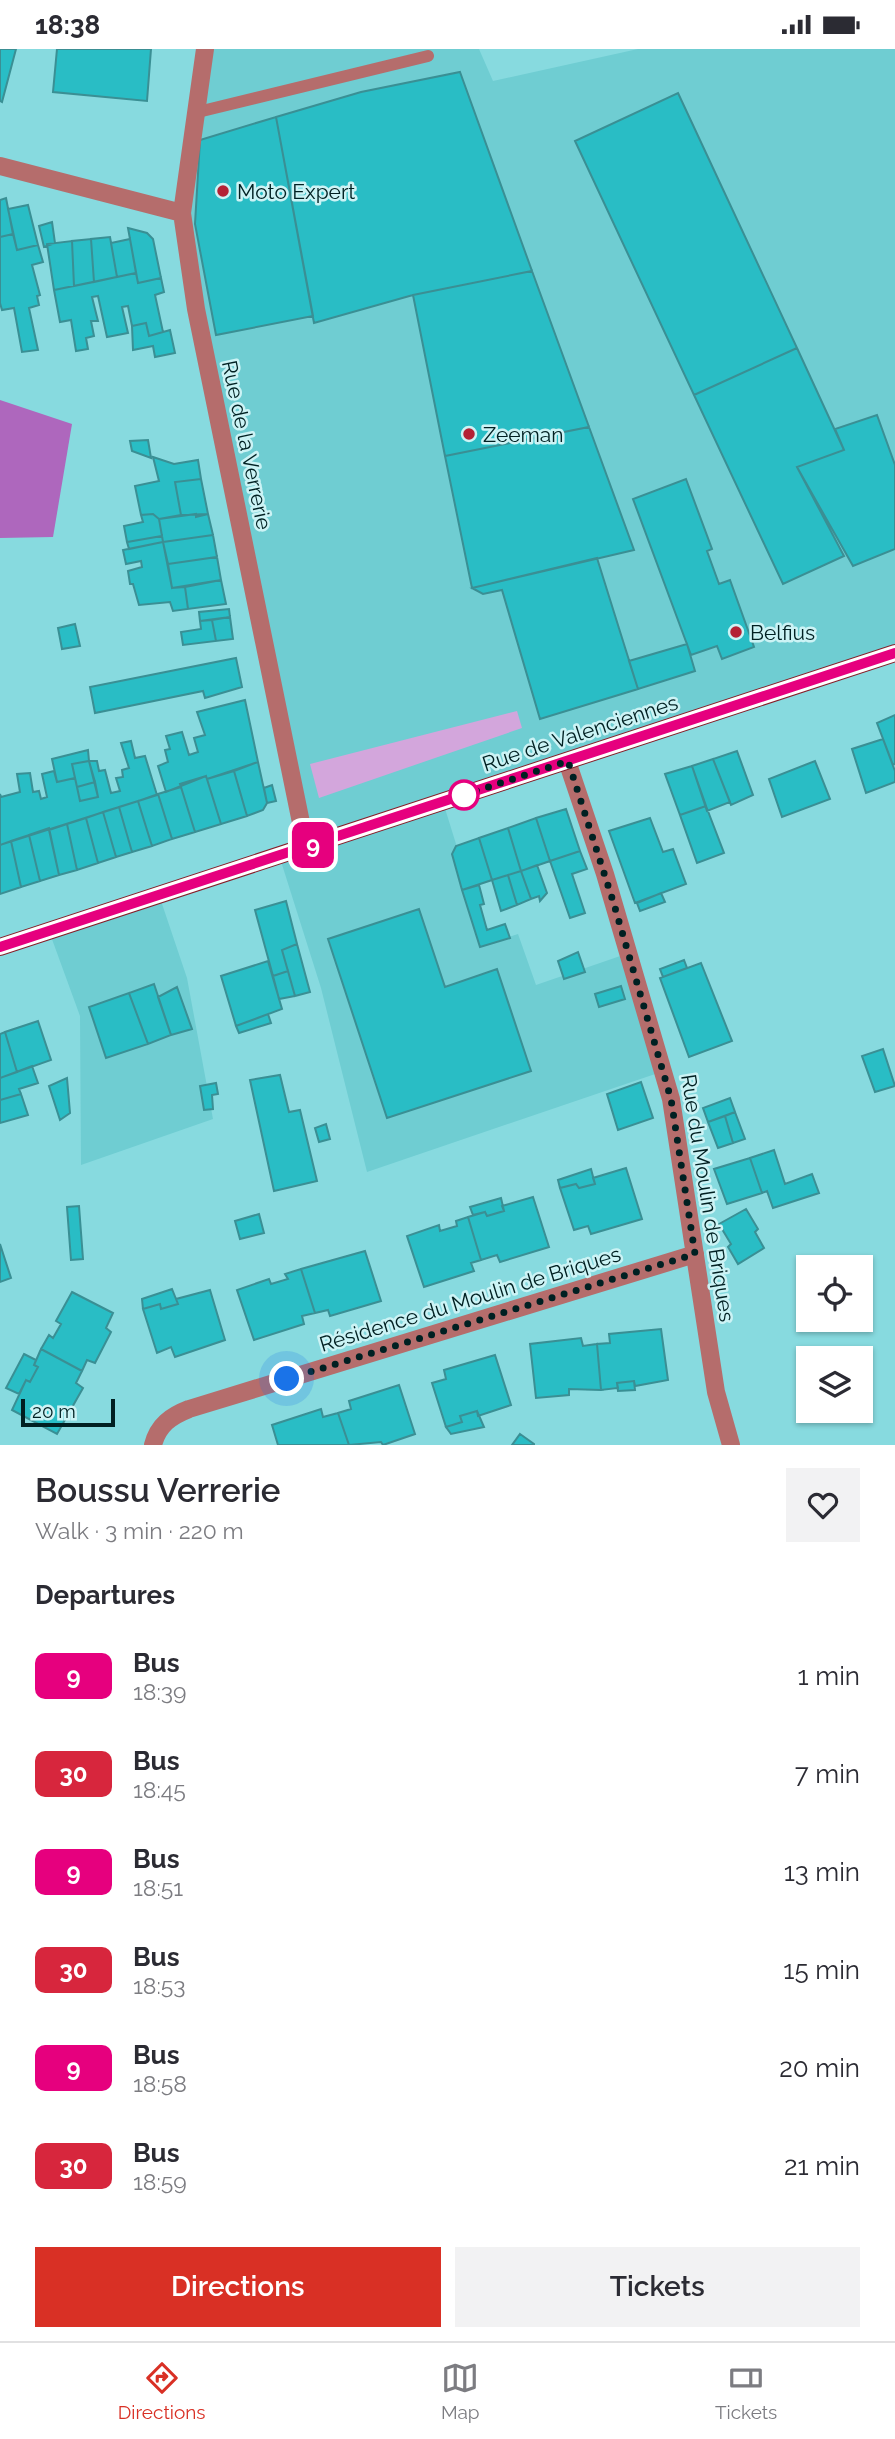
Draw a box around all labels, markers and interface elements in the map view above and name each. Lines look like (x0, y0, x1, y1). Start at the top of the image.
text: 18:38 (35, 10, 100, 40)
place label: Moto Expert (237, 179, 355, 204)
marker: Moto Expert (215, 183, 231, 199)
street label: Rue de la Verrerie (217, 358, 277, 532)
place label: Zeeman (483, 422, 564, 447)
marker: Zeeman (461, 426, 477, 442)
place label: Belfius (750, 620, 815, 645)
marker: Belfius (728, 624, 744, 640)
street label: Rue de Valenciennes (479, 690, 681, 776)
unlabelled marker (449, 780, 479, 810)
line badge: 9 (290, 822, 336, 868)
text: 9 (306, 830, 320, 859)
street label: Rue du Moulin de Briques (676, 1072, 740, 1324)
street label: Résidence du Moulin de Briques (316, 1241, 624, 1357)
map controls (796, 1255, 873, 1423)
button: locate (796, 1255, 873, 1332)
button: layers (796, 1346, 873, 1423)
your location (269, 1361, 304, 1396)
scale bar (21, 1396, 116, 1428)
text: 20 m (32, 1400, 76, 1422)
button: heart (786, 1468, 860, 1542)
text: Boussu Verrerie (35, 1471, 281, 1510)
text: Walk · 3 min · 220 m (35, 1517, 244, 1544)
text: Departures (35, 1580, 175, 1610)
text: Bus (133, 1648, 180, 1678)
text: 9 (66, 1661, 81, 1690)
text: 1 min (798, 1661, 860, 1691)
text: 18:39 (133, 1678, 187, 1705)
text: Bus (133, 1746, 180, 1776)
text: 30 (59, 1759, 88, 1788)
text: 7 min (795, 1759, 860, 1789)
text: 18:45 (133, 1776, 186, 1803)
text: Bus (133, 1844, 180, 1874)
text: 9 (66, 1857, 81, 1886)
text: 13 min (784, 1857, 860, 1887)
text: 18:51 (133, 1874, 183, 1901)
text: Bus (133, 1942, 180, 1972)
text: 30 (59, 1955, 88, 1984)
text: 15 min (783, 1955, 860, 1985)
text: 18:53 (133, 1972, 186, 1999)
text: Bus (133, 2040, 180, 2070)
text: 9 (66, 2053, 81, 2082)
text: 20 min (779, 2053, 860, 2083)
text: 18:58 (133, 2070, 187, 2097)
text: Bus (133, 2138, 180, 2168)
text: 30 (59, 2151, 88, 2180)
text: 21 min (784, 2151, 860, 2181)
text: 18:59 (133, 2168, 187, 2195)
button: Directions (35, 2247, 441, 2327)
button: Tickets (455, 2247, 860, 2327)
tab: Directions (118, 2359, 205, 2423)
tab: Map (441, 2359, 480, 2423)
tab: Tickets (715, 2359, 777, 2423)

